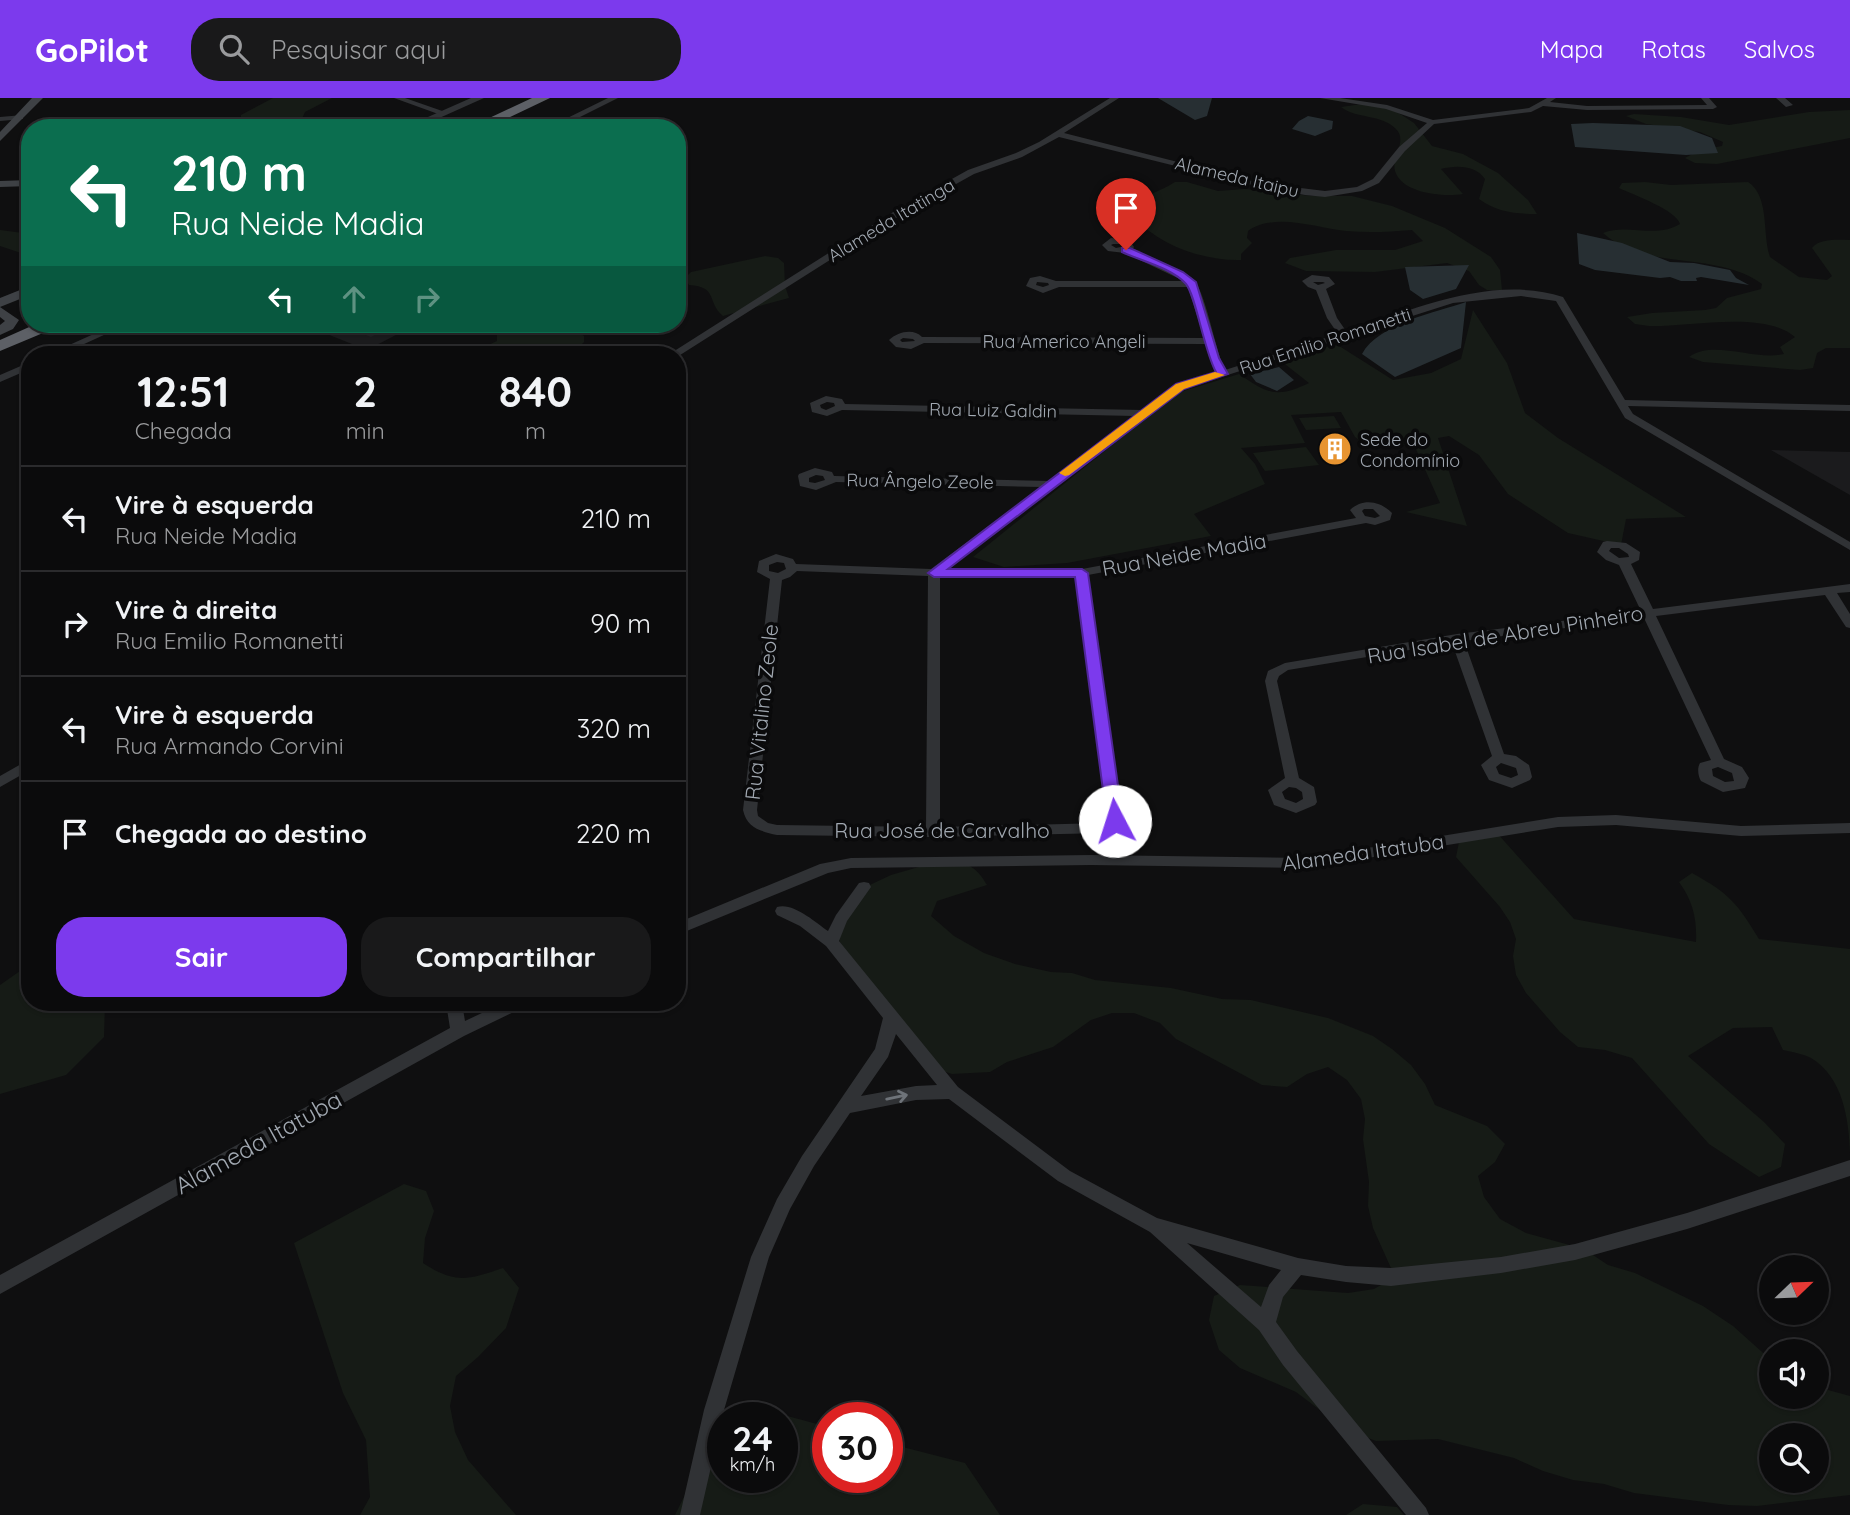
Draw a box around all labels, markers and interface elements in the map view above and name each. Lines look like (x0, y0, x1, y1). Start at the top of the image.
search box (191, 18, 681, 81)
text: GoPilot (35, 29, 149, 70)
icon: search (215, 30, 253, 68)
text: Pesquisar aqui (271, 33, 446, 66)
text: Mapa (1540, 34, 1603, 64)
text: Rotas (1641, 34, 1706, 64)
text: Salvos (1744, 34, 1815, 64)
text: 210 m (171, 142, 307, 203)
icon: left (56, 147, 147, 238)
street label: Alameda Itaipu (1173, 152, 1301, 202)
street label: Alameda Itatinga (823, 173, 959, 267)
pin (1096, 178, 1156, 250)
icon: arrive (1107, 189, 1145, 227)
text: Rua Neide Madia (171, 203, 424, 243)
icon: left (262, 280, 300, 318)
icon: ahead (335, 280, 373, 318)
icon: right (408, 280, 446, 318)
street label: Rua Emilio Romanetti (1236, 302, 1414, 380)
street label: Rua Americo Angeli (982, 330, 1146, 353)
text: 12:51 (137, 365, 229, 418)
text: 2 (353, 365, 377, 418)
text: 840 (499, 365, 572, 418)
street label: Rua Luiz Galdin (929, 397, 1057, 423)
text: Chegada (135, 416, 232, 445)
text: min (346, 416, 385, 445)
text: m (525, 416, 546, 445)
place label: Sede do Condomínio (1360, 428, 1460, 472)
building icon: Sede do Condomínio (1316, 430, 1354, 468)
street label: Rua Ângelo Zeole (846, 468, 994, 494)
text: Vire à esquerda (115, 488, 314, 521)
icon: left (56, 500, 94, 538)
text: 210 m (581, 502, 651, 535)
text: Rua Neide Madia (115, 521, 297, 550)
street label: Rua Neide Madia (1100, 527, 1268, 581)
text: Vire à direita (115, 593, 277, 626)
street label: Rua Isabel de Abreu Pinheiro (1365, 599, 1645, 669)
icon: right (56, 605, 94, 643)
text: 90 m (590, 607, 651, 640)
street label: Rua Vitalino Zeole (739, 623, 783, 801)
text: Rua Emilio Romanetti (115, 626, 344, 655)
text: Vire à esquerda (115, 698, 314, 731)
icon: left (56, 710, 94, 748)
text: 320 m (577, 712, 651, 745)
text: Rua Armando Corvini (115, 731, 344, 760)
position arrow (1078, 784, 1152, 858)
icon: arrive (56, 815, 94, 853)
text: Chegada ao destino (115, 817, 367, 850)
text: 220 m (576, 817, 651, 850)
street label: Rua José de Carvalho (834, 817, 1050, 843)
street label: Alameda Itatuba (1280, 828, 1446, 876)
button: Sair (56, 917, 347, 997)
button: Compartilhar (361, 917, 651, 997)
street label: Alameda Itatuba (169, 1084, 347, 1200)
one-way arrow (885, 1089, 908, 1103)
north arrow (1759, 1255, 1829, 1325)
map controls (1759, 1255, 1829, 1493)
button: sound (1759, 1339, 1829, 1409)
speed limit sign: 30 (812, 1402, 903, 1493)
text: 24 (732, 1416, 773, 1460)
button: search (1759, 1423, 1829, 1493)
text: km/h (730, 1453, 775, 1476)

